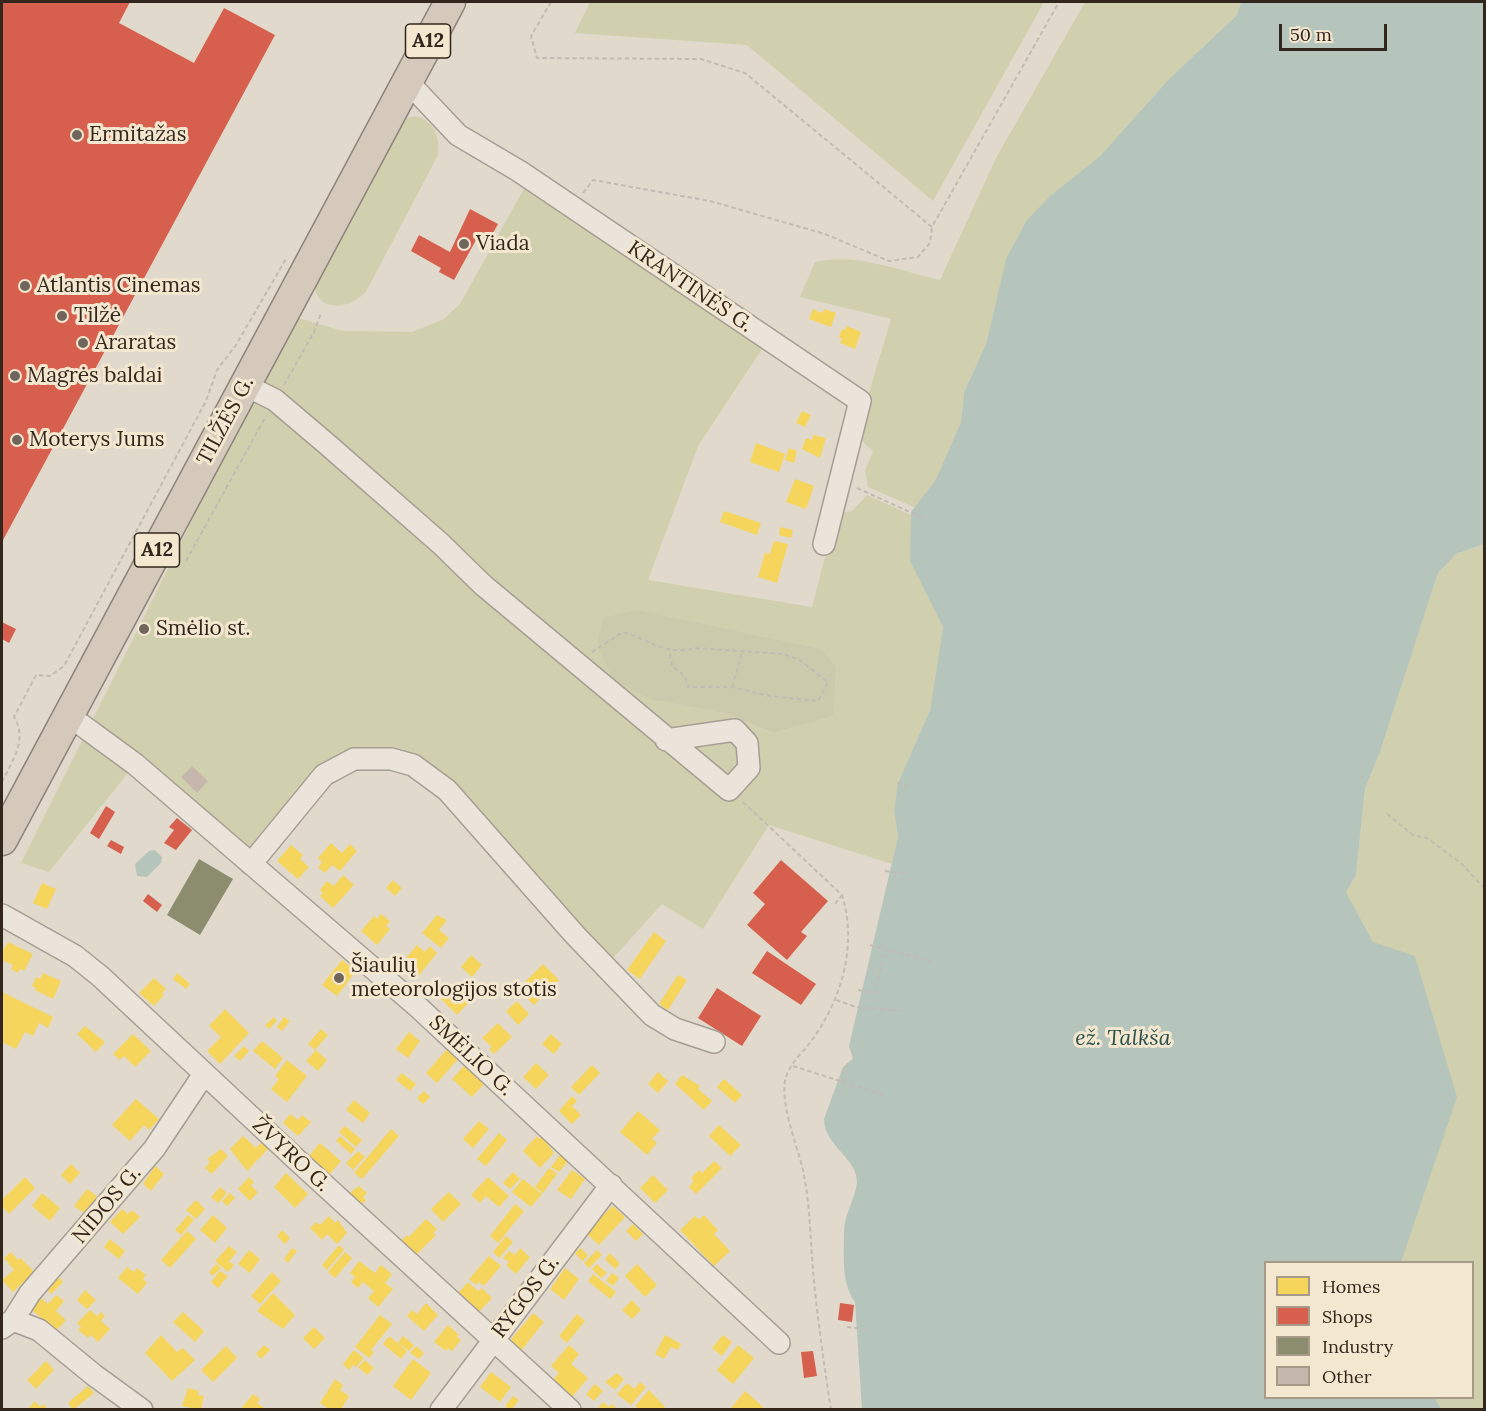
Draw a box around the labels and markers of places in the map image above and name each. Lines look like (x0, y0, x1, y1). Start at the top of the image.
place label: Ermitažas (89, 122, 186, 148)
marker: Ermitažas (70, 128, 84, 142)
place label: Viada (476, 231, 530, 257)
marker: Viada (457, 237, 471, 251)
place label: Atlantis Cinemas (37, 273, 201, 299)
marker: Atlantis Cinemas (18, 279, 32, 293)
place label: Tilžė (74, 303, 121, 329)
marker: Tilžė (55, 309, 69, 323)
place label: Araratas (95, 330, 176, 356)
marker: Araratas (76, 336, 90, 350)
place label: Magrės baldai (27, 363, 162, 389)
marker: Magrės baldai (8, 369, 22, 383)
place label: Moterys Jums (29, 427, 165, 453)
marker: Moterys Jums (10, 433, 24, 447)
place label: Smėlio st. (156, 616, 250, 642)
marker: Smėlio st. (137, 622, 151, 636)
place label: Šiaulių meteorologijos stotis (351, 953, 557, 1003)
marker: Šiaulių meteorologijos stotis (332, 971, 346, 985)

